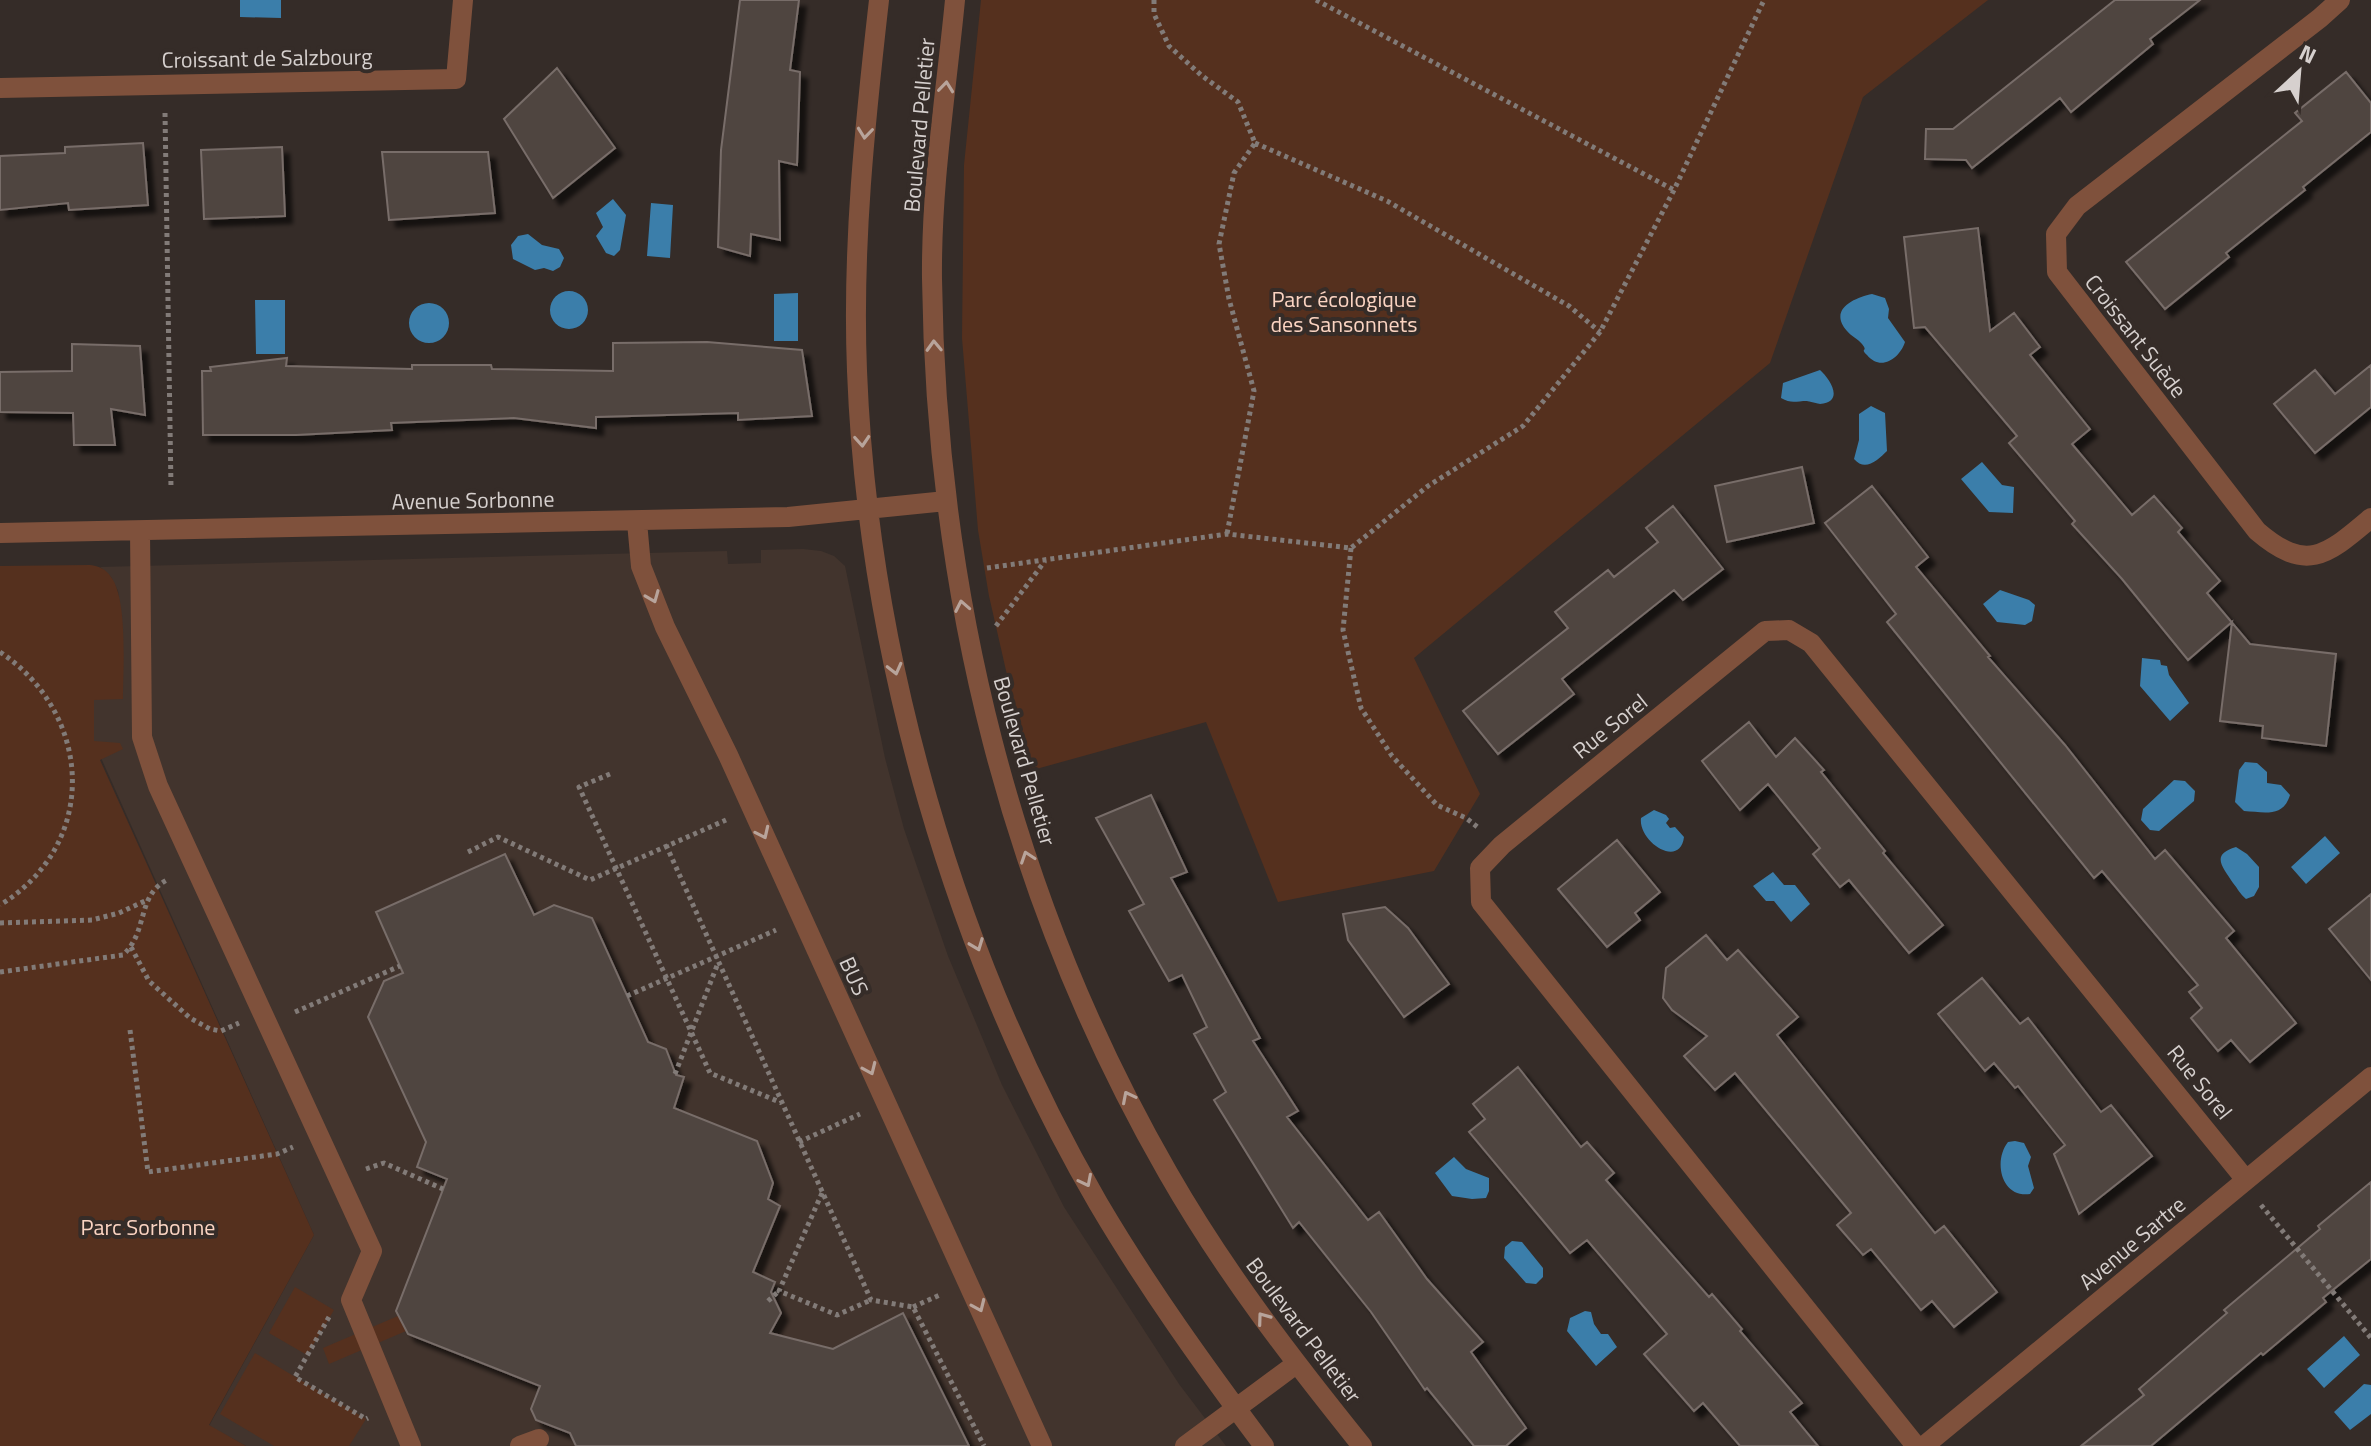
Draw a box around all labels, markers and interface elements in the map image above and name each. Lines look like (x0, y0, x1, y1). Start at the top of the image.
north arrow (2259, 32, 2339, 112)
text: N (2293, 35, 2322, 73)
street label: Boulevard Pelletier (894, 36, 944, 213)
street label: Croissant de Salzbourg (161, 39, 373, 77)
one-way arrow (937, 80, 954, 93)
one-way arrow (856, 127, 873, 140)
street label: Croissant Suède (2077, 267, 2195, 405)
park label: Parc écologique des Sansonnets (1270, 282, 1418, 341)
one-way arrow (926, 339, 943, 352)
one-way arrow (853, 435, 870, 448)
street label: Avenue Sorbonne (391, 482, 555, 518)
one-way arrow (643, 589, 660, 603)
one-way arrow (954, 599, 971, 613)
one-way arrow (886, 662, 903, 676)
street label: Boulevard Pelletier (985, 672, 1066, 850)
street label: Rue Sorel (1565, 685, 1655, 767)
one-way arrow (753, 825, 769, 839)
one-way arrow (1020, 851, 1036, 865)
one-way arrow (967, 937, 984, 951)
street label: BUS (830, 951, 878, 1001)
street label: Rue Sorel (2159, 1037, 2241, 1127)
one-way arrow (861, 1061, 877, 1076)
one-way arrow (1122, 1090, 1137, 1105)
one-way arrow (1077, 1173, 1092, 1187)
street label: Avenue Sartre (2071, 1188, 2193, 1298)
park label: Parc Sorbonne (81, 1210, 215, 1244)
street label: Boulevard Pelletier (1238, 1250, 1370, 1410)
one-way arrow (969, 1298, 985, 1312)
one-way arrow (1258, 1313, 1273, 1327)

